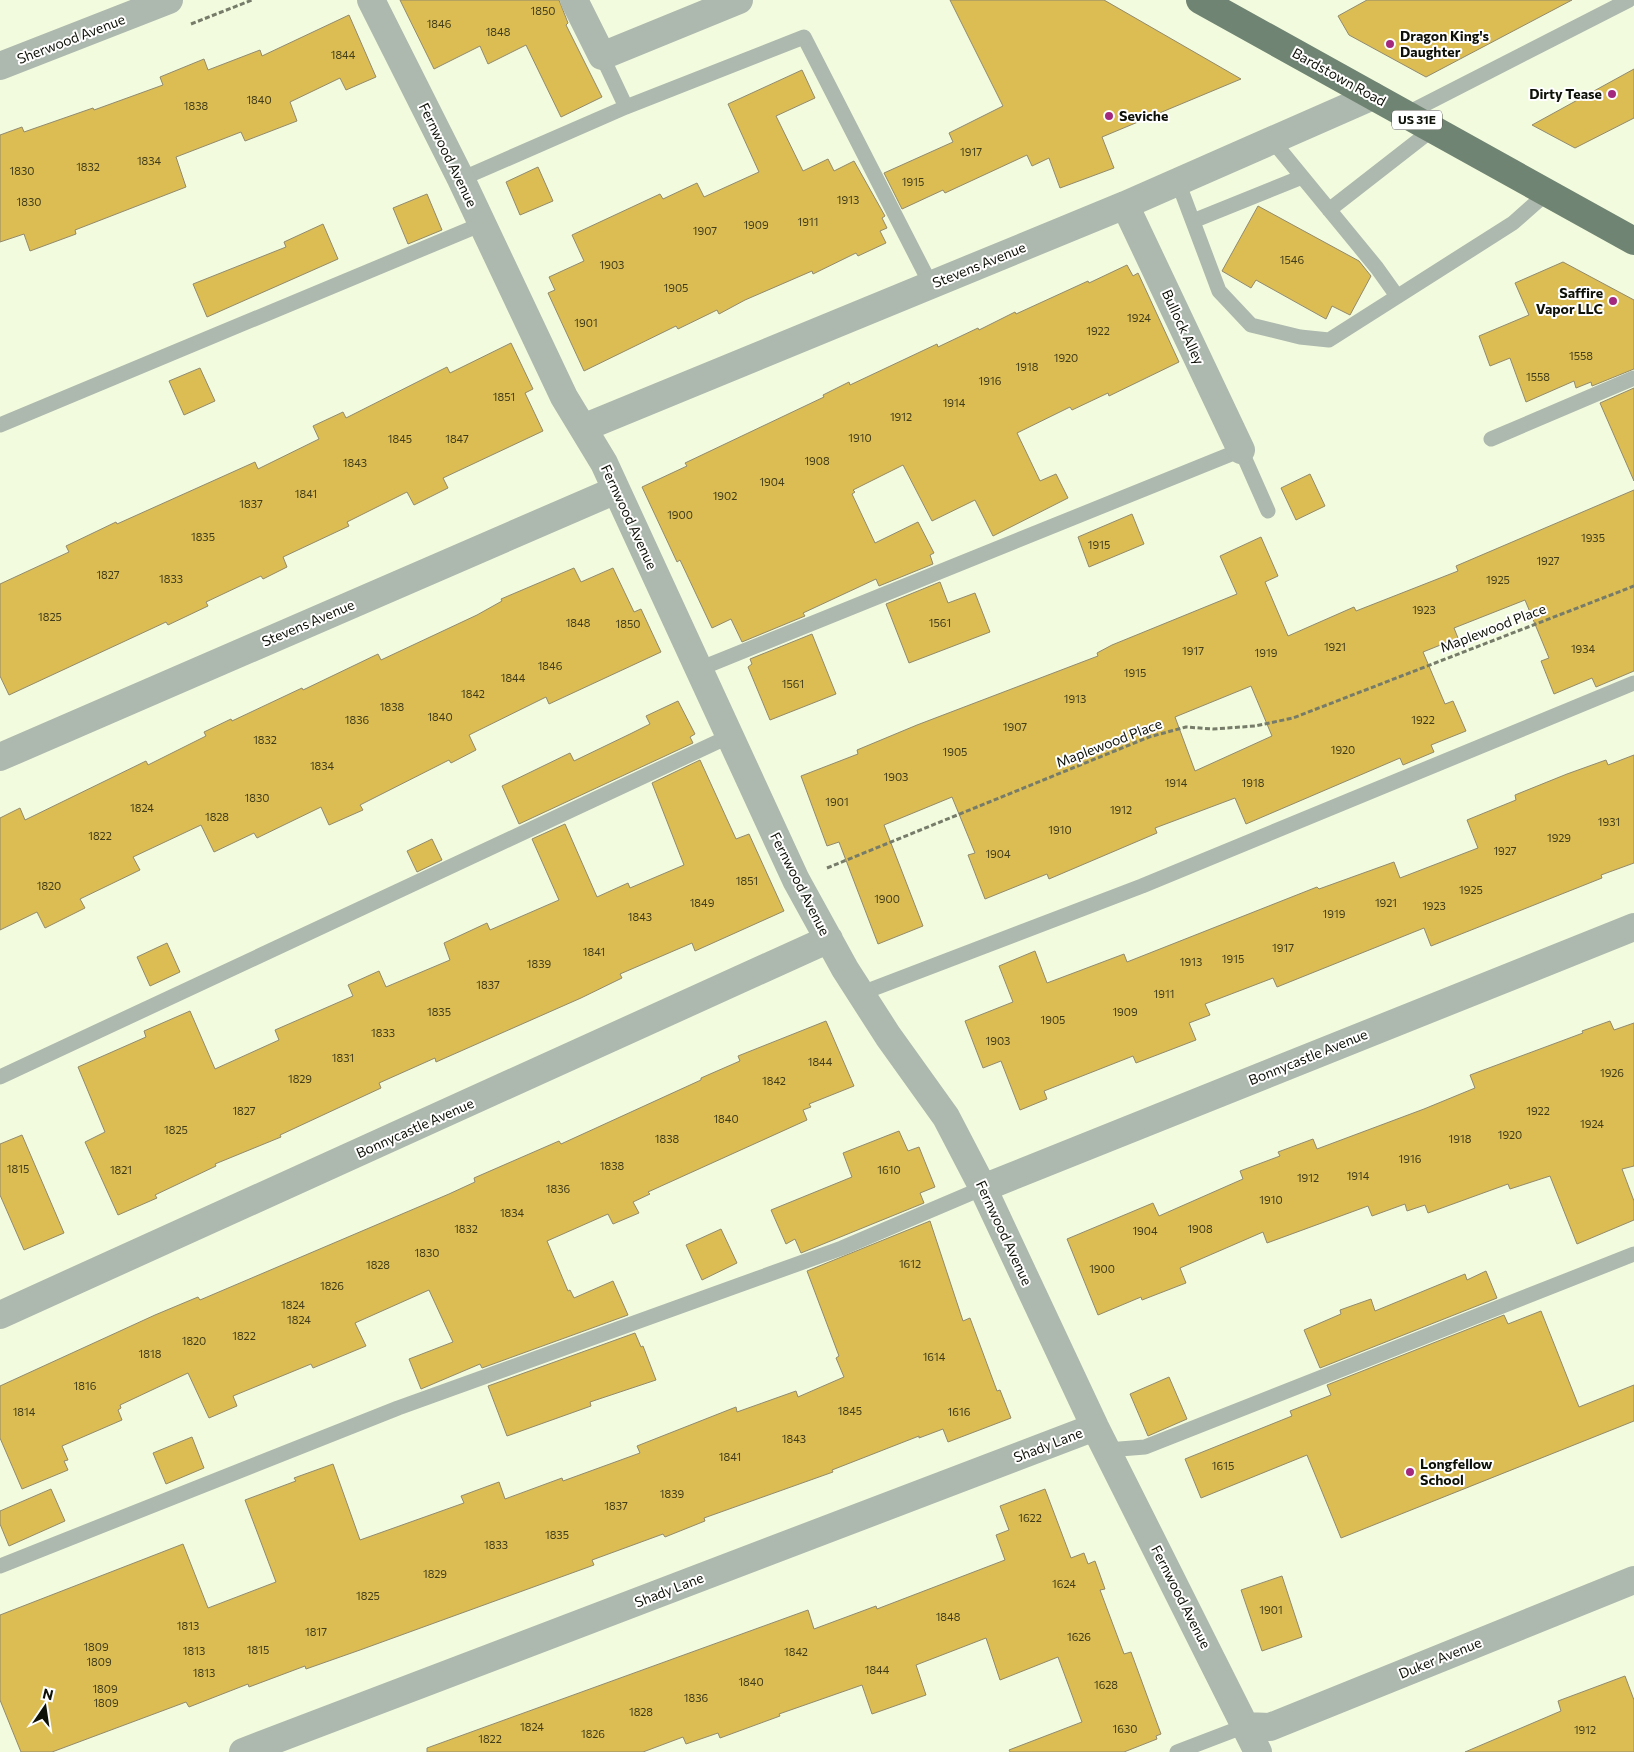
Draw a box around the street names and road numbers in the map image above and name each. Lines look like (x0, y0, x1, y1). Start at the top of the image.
street label: Sherwood Avenue (14, 10, 127, 67)
street label: Bardstown Road (1289, 44, 1389, 109)
street label: Fernwood Avenue (416, 100, 481, 210)
road number: US 31E (1392, 110, 1442, 130)
street label: Stevens Avenue (930, 238, 1028, 291)
street label: Bullock Alley (1159, 287, 1208, 367)
street label: Fernwood Avenue (598, 462, 661, 572)
street label: Stevens Avenue (259, 595, 357, 650)
street label: Maplewood Place (1437, 600, 1548, 656)
street label: Maplewood Place (1053, 715, 1164, 771)
street label: Fernwood Avenue (767, 829, 834, 938)
street label: Bonnycastle Avenue (1246, 1025, 1370, 1088)
street label: Bonnycastle Avenue (353, 1094, 476, 1161)
street label: Fernwood Avenue (973, 1178, 1036, 1288)
street label: Shady Lane (1011, 1424, 1085, 1465)
street label: Fernwood Avenue (1148, 1542, 1215, 1651)
street label: Shady Lane (632, 1569, 706, 1610)
street label: Duker Avenue (1396, 1633, 1484, 1682)

